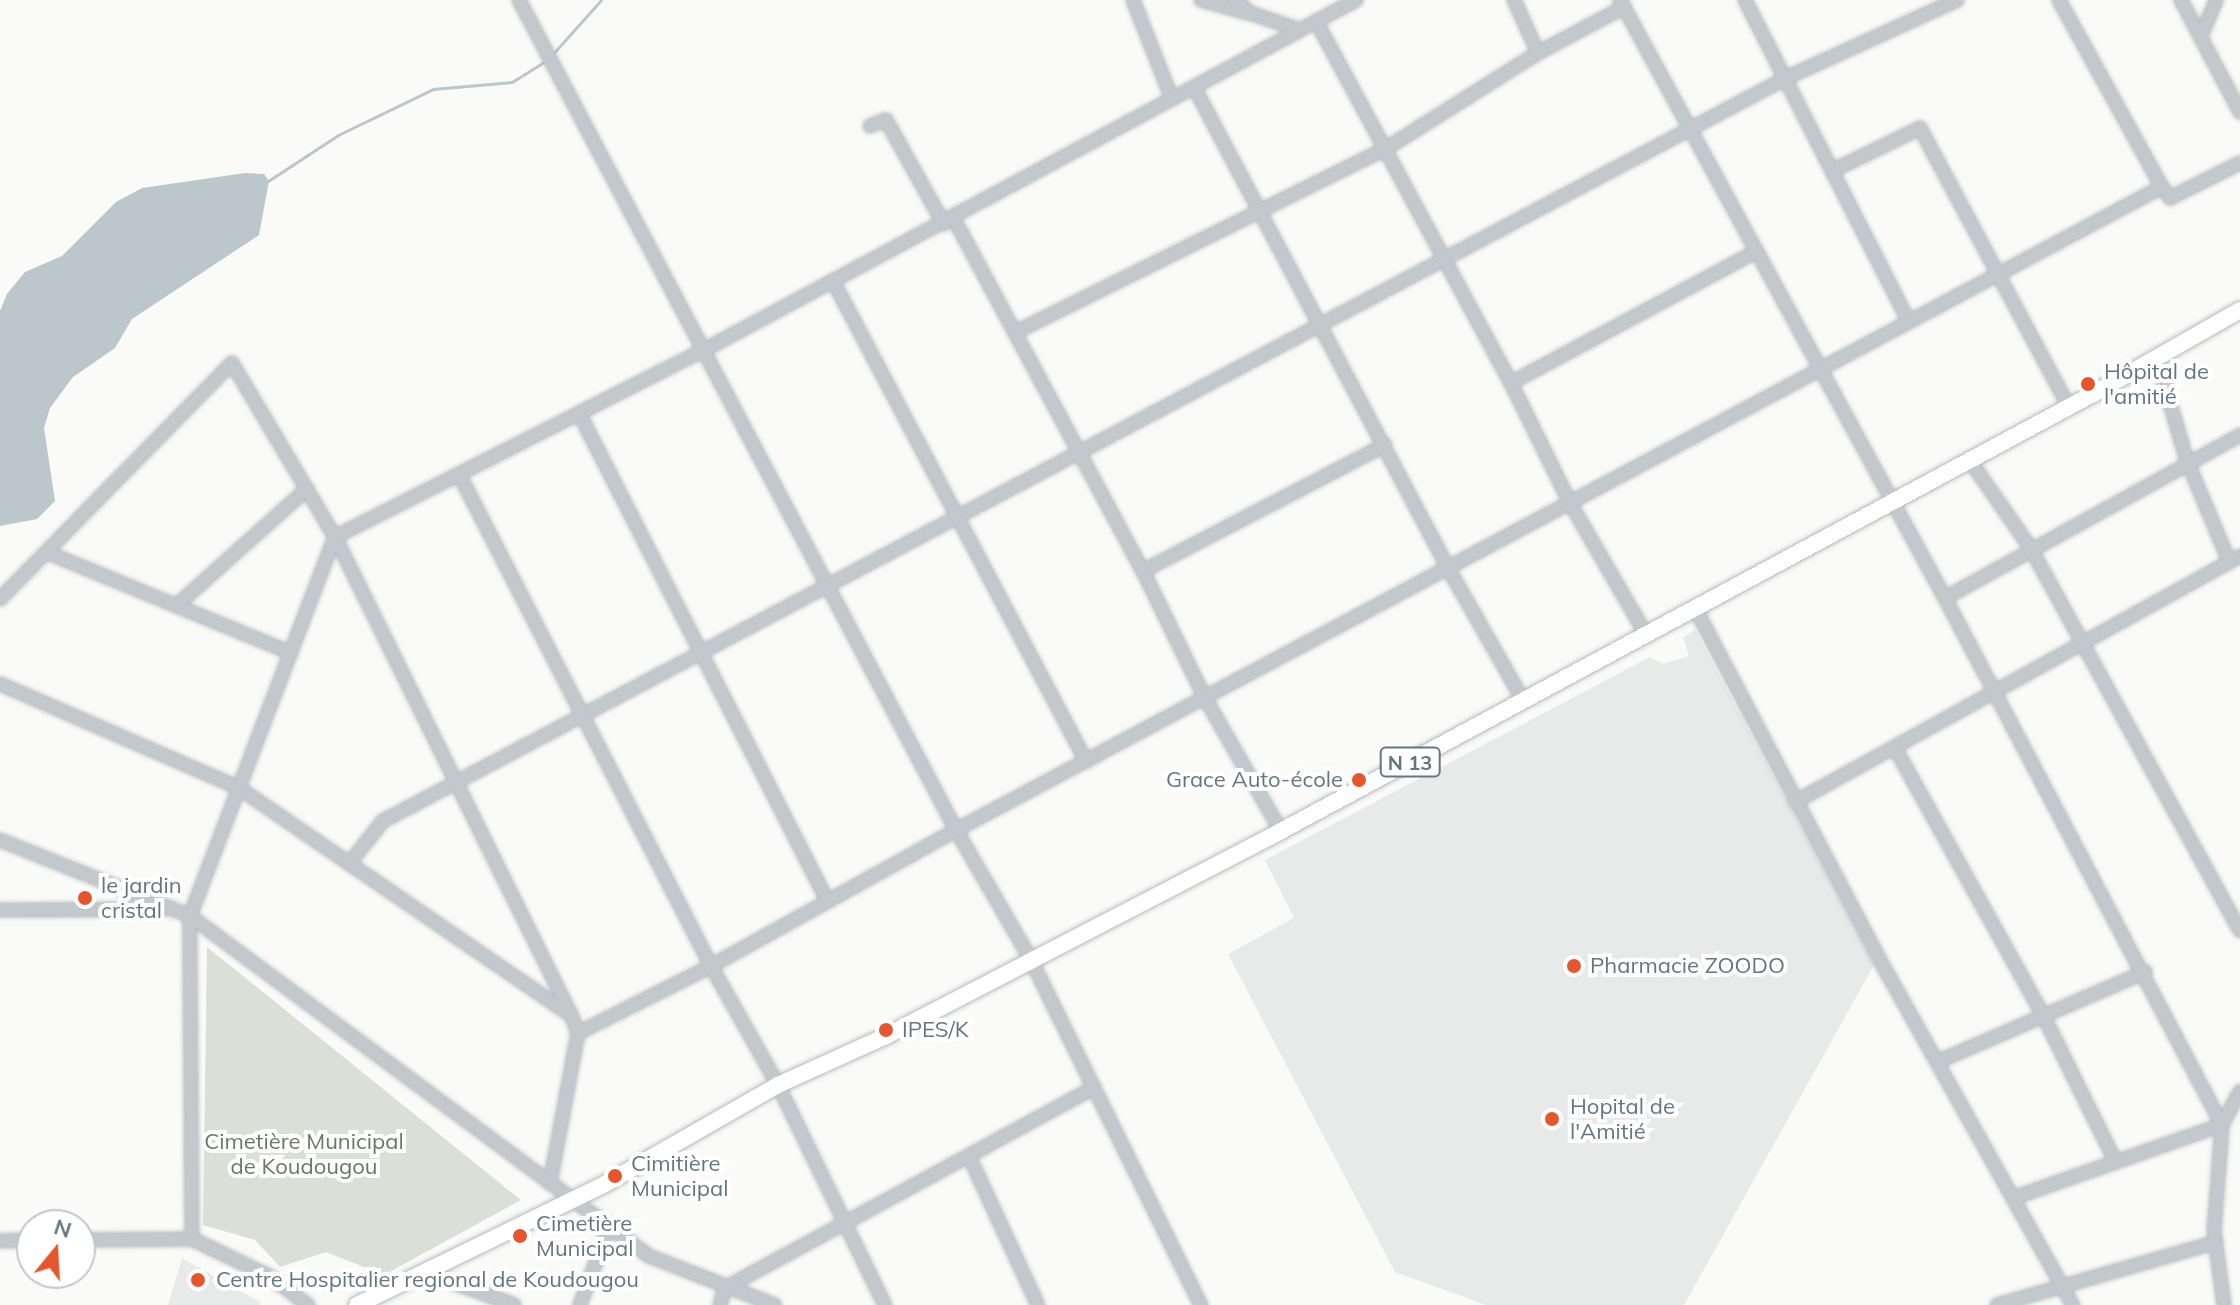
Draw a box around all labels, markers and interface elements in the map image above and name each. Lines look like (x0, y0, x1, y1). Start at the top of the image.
place label: Hôpital de l'amitié (2104, 358, 2209, 410)
marker: Hôpital de l'amitié (2079, 375, 2097, 393)
road number: N 13 (1378, 746, 1442, 778)
place label: Grace Auto-école (1166, 767, 1343, 793)
marker: Grace Auto-école (1350, 771, 1368, 789)
place label: le jardin cristal (101, 872, 182, 924)
marker: le jardin cristal (76, 889, 94, 907)
place label: Pharmacie ZOODO (1590, 953, 1785, 979)
marker: Pharmacie ZOODO (1565, 957, 1583, 975)
place label: IPES/K (902, 1017, 969, 1043)
marker: IPES/K (877, 1021, 895, 1039)
place label: Hopital de l'Amitié (1570, 1093, 1675, 1144)
marker: Hopital de l'Amitié (1541, 1108, 1563, 1130)
park label: Cimetière Municipal de Koudougou (204, 1128, 404, 1180)
place label: Cimitière Municipal (631, 1150, 728, 1202)
marker: Cimitière Municipal (606, 1167, 624, 1185)
north arrow (16, 1209, 96, 1289)
place label: Cimetière Municipal (536, 1210, 633, 1262)
text: N (51, 1212, 75, 1244)
marker: Cimetière Municipal (511, 1227, 529, 1245)
place label: Centre Hospitalier regional de Koudougou (216, 1267, 639, 1293)
marker: Centre Hospitalier regional de Koudougou (187, 1269, 209, 1291)

